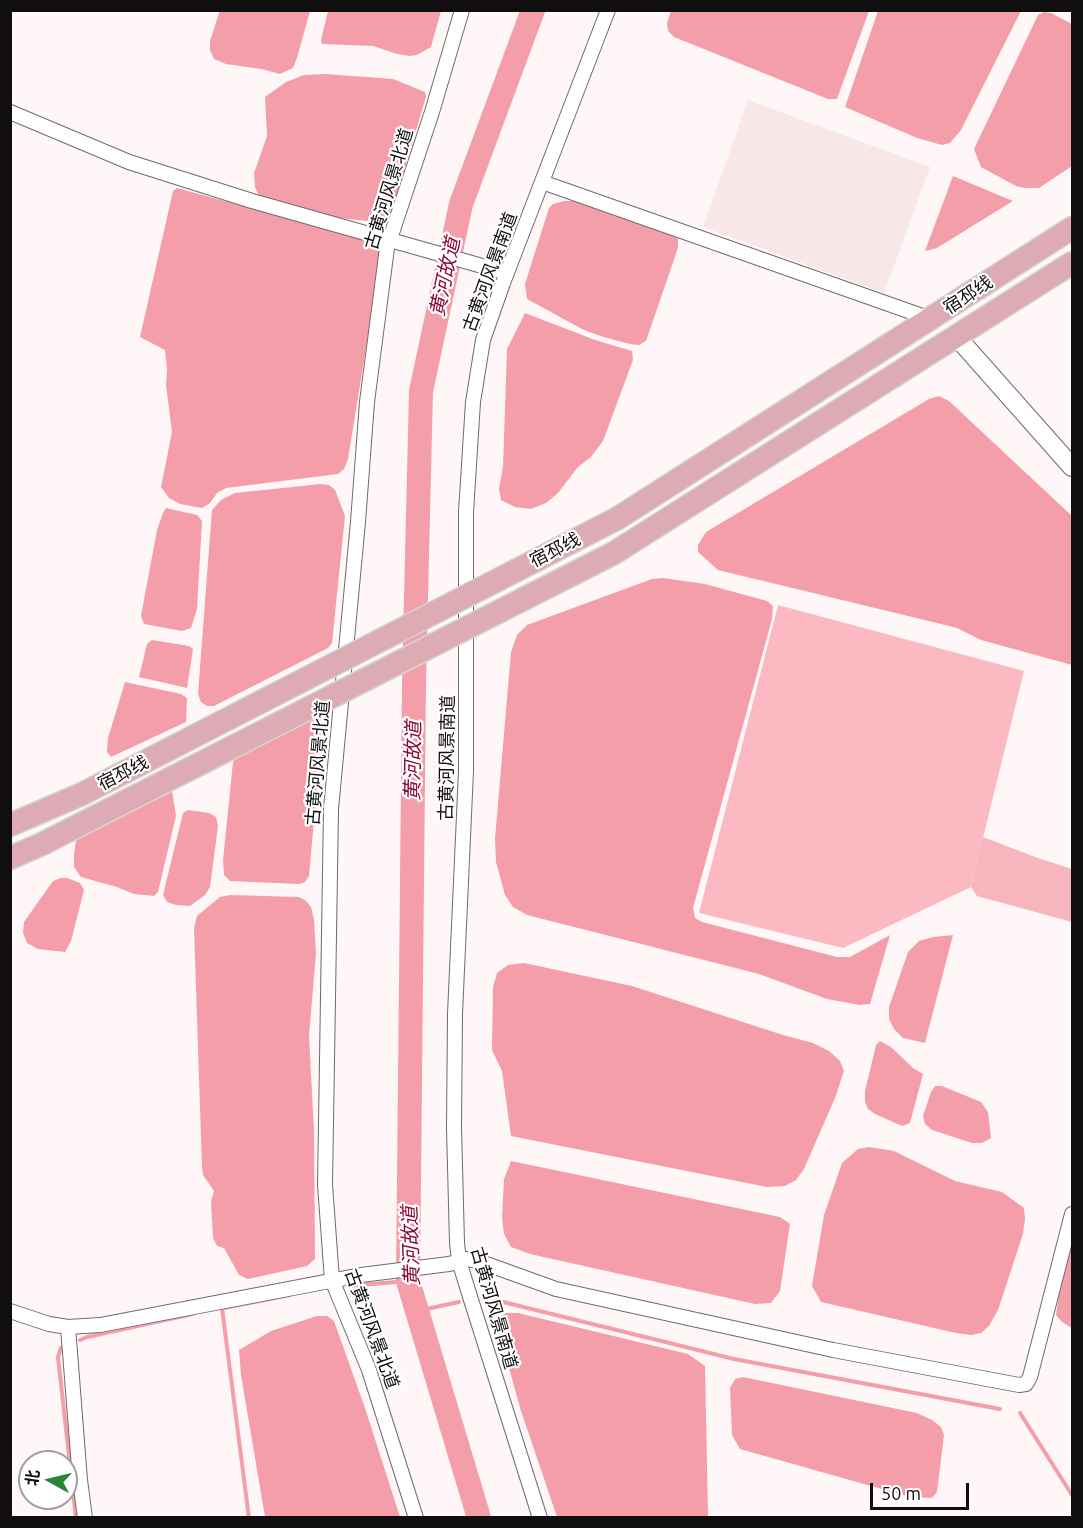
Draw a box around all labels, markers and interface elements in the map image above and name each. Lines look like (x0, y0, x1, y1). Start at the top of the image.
street label: 古黄河风景北道 (360, 126, 418, 252)
street label: 古黄河风景南道 (458, 209, 522, 335)
water label: 黄河故道 (425, 235, 465, 319)
street label: 宿邳线 (939, 271, 997, 319)
street label: 宿邳线 (526, 528, 584, 572)
street label: 古黄河风景南道 (435, 695, 459, 821)
street label: 古黄河风景北道 (302, 699, 334, 827)
water label: 黄河故道 (400, 721, 426, 801)
street label: 宿邳线 (94, 751, 152, 795)
water label: 黄河故道 (398, 1206, 424, 1286)
street label: 古黄河风景南道 (466, 1244, 522, 1372)
street label: 古黄河风景北道 (340, 1266, 404, 1392)
north arrow (18, 1450, 78, 1510)
text: 北 (22, 1469, 42, 1487)
scale bar (873, 1471, 972, 1509)
text: 50 m (881, 1483, 921, 1503)

